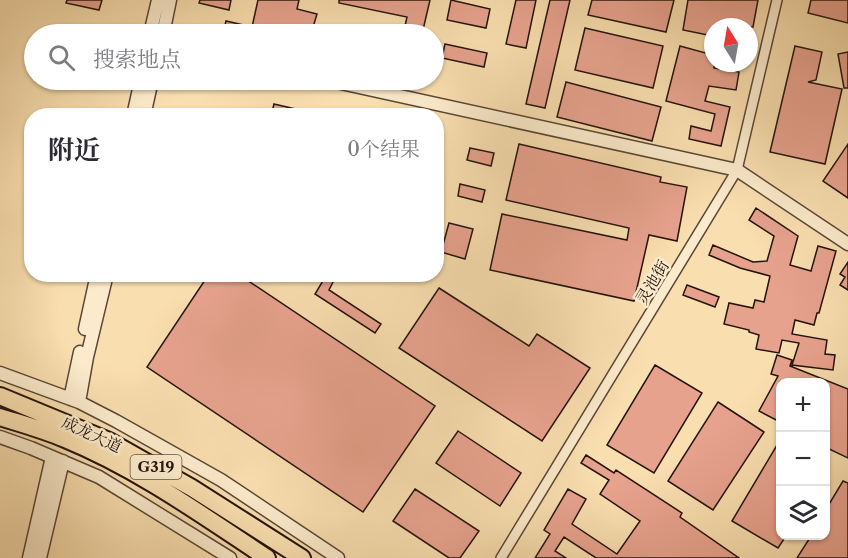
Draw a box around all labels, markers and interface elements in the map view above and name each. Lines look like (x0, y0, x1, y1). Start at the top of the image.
north arrow (704, 18, 758, 72)
search box (24, 24, 444, 90)
icon: search (45, 41, 78, 74)
text: 搜索地点 (93, 46, 181, 73)
text: 附近 (48, 134, 100, 166)
text: 0个结果 (347, 137, 420, 161)
street label: 灵池街 (631, 256, 673, 308)
map controls (776, 378, 830, 540)
button: + (776, 378, 830, 432)
street label: 成龙大道 (59, 411, 125, 457)
button: − (776, 432, 830, 486)
road number: G319 (130, 455, 182, 479)
button: layers (776, 486, 830, 540)

